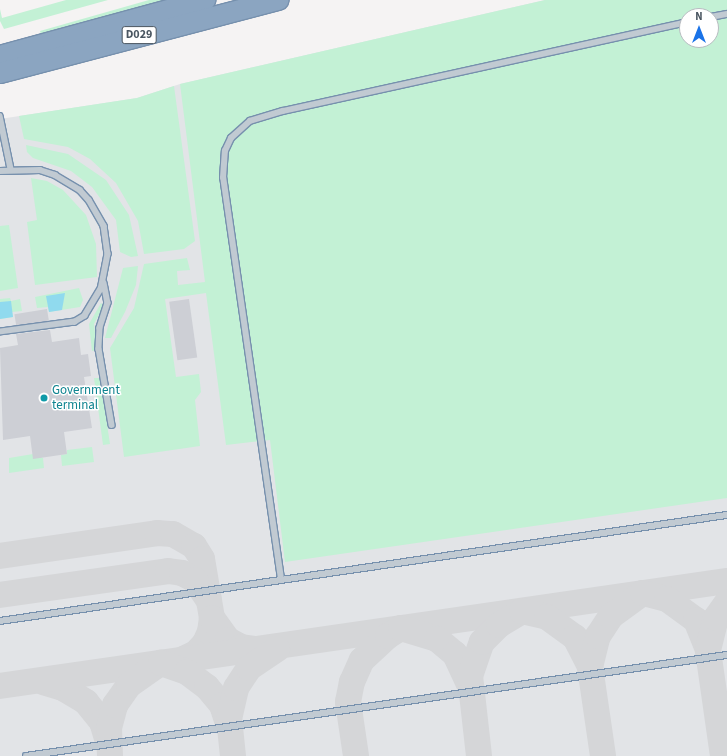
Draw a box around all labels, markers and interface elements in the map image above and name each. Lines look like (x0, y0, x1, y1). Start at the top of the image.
north arrow (679, 8, 719, 48)
text: N (695, 9, 703, 24)
road number: D029 (121, 25, 157, 45)
place label: Government terminal (52, 383, 120, 414)
marker: Government terminal (39, 393, 49, 403)

